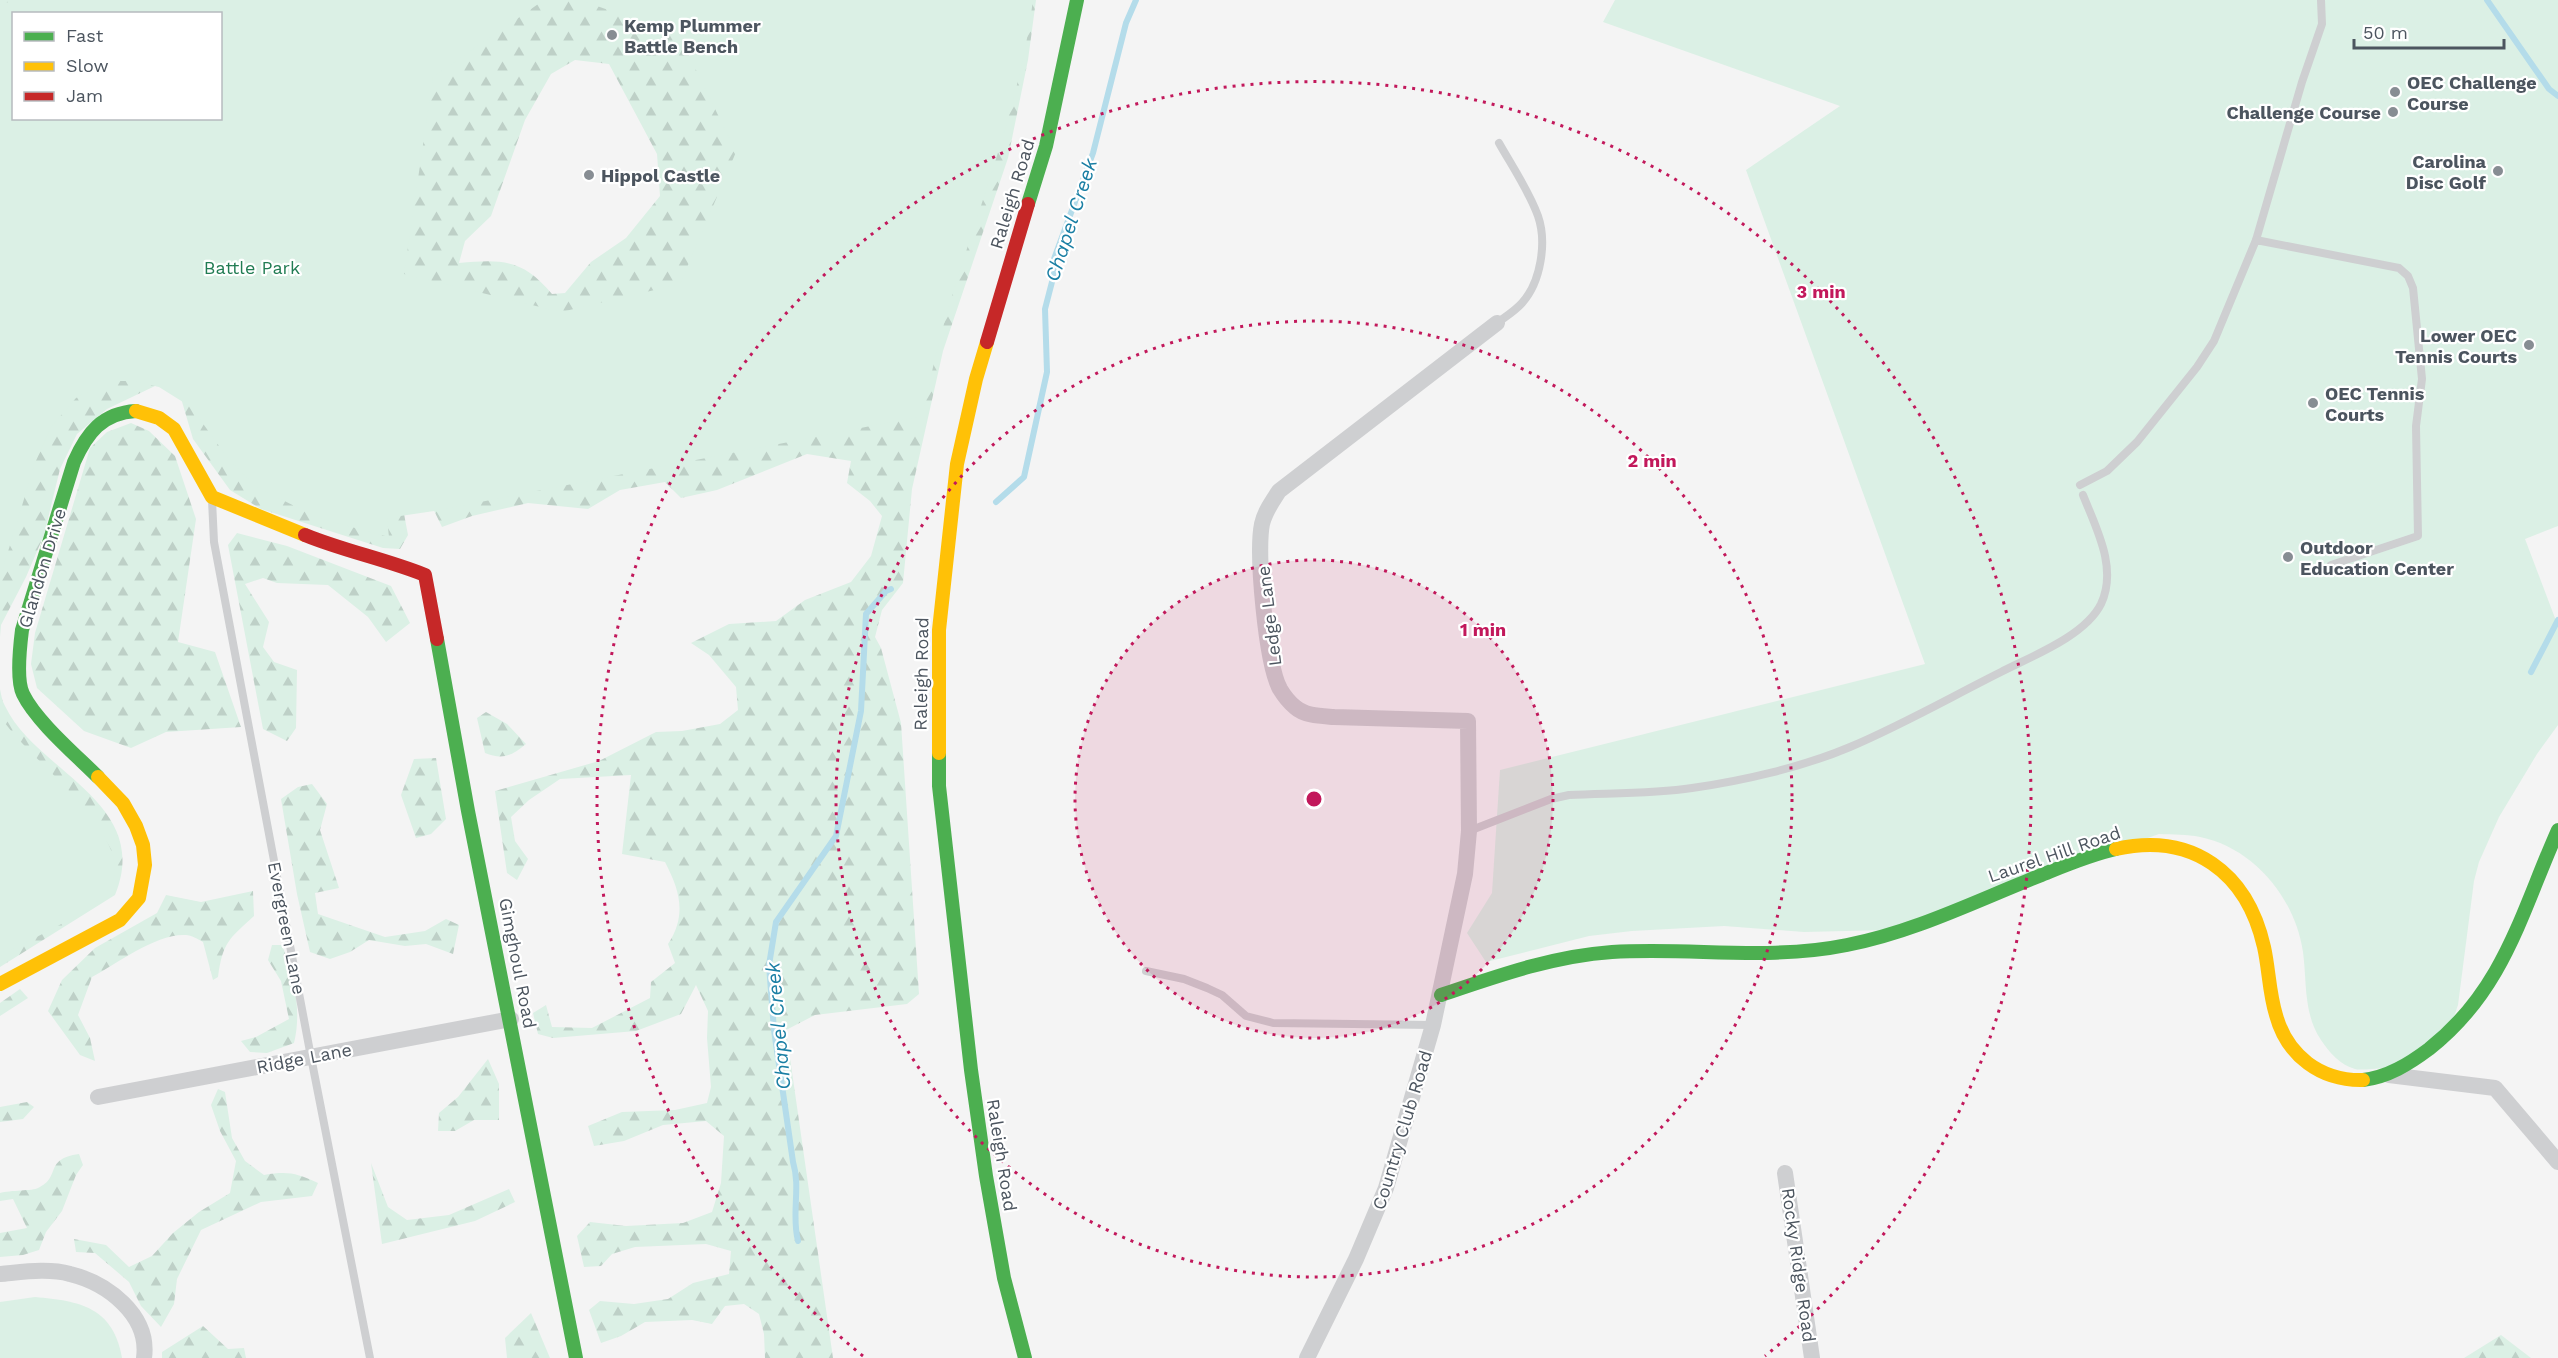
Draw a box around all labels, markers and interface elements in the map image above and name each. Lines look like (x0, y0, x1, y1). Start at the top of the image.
legend (12, 12, 222, 120)
scale bar (2354, 12, 2504, 50)
place label: Kemp Plummer Battle Bench (624, 15, 761, 57)
text: 50 m (2363, 22, 2408, 43)
text: Fast (66, 25, 104, 46)
marker: Kemp Plummer Battle Bench (605, 28, 619, 42)
text: Slow (66, 55, 109, 76)
place label: OEC Challenge Course (2407, 72, 2537, 114)
text: Jam (66, 85, 103, 106)
marker: OEC Challenge Course (2388, 85, 2402, 99)
place label: Challenge Course (2226, 102, 2381, 123)
marker: Challenge Course (2386, 105, 2400, 119)
street label: Raleigh Road (985, 137, 1039, 251)
place label: Carolina Disc Golf (2406, 151, 2487, 193)
water label: Chapel Creek (1040, 154, 1103, 285)
marker: Carolina Disc Golf (2491, 164, 2505, 178)
place label: Hippol Castle (601, 165, 720, 186)
marker: Hippol Castle (582, 168, 596, 182)
park label: Battle Park (204, 257, 300, 278)
text: 3 min (1796, 281, 1846, 302)
place label: Lower OEC Tennis Courts (2395, 325, 2517, 367)
marker: Lower OEC Tennis Courts (2522, 338, 2536, 352)
place label: OEC Tennis Courts (2325, 383, 2425, 425)
marker: OEC Tennis Courts (2306, 396, 2320, 410)
text: 2 min (1627, 450, 1677, 471)
street label: Glandon Drive (14, 506, 70, 630)
place label: Outdoor Education Center (2300, 537, 2454, 579)
marker: Outdoor Education Center (2281, 550, 2295, 564)
street label: Ledge Lane (1252, 565, 1286, 667)
street label: Raleigh Road (910, 617, 932, 731)
text: 1 min (1460, 619, 1506, 640)
centre of rings (1304, 789, 1324, 809)
street label: Laurel Hill Road (1985, 821, 2123, 887)
street label: Evergreen Lane (264, 860, 310, 996)
street label: Gimghoul Road (495, 896, 541, 1030)
water label: Chapel Creek (760, 960, 796, 1091)
street label: Ridge Lane (255, 1038, 353, 1078)
street label: Country Club Road (1368, 1048, 1436, 1212)
street label: Raleigh Road (983, 1097, 1021, 1213)
street label: Rocky Ridge Road (1778, 1186, 1820, 1344)

